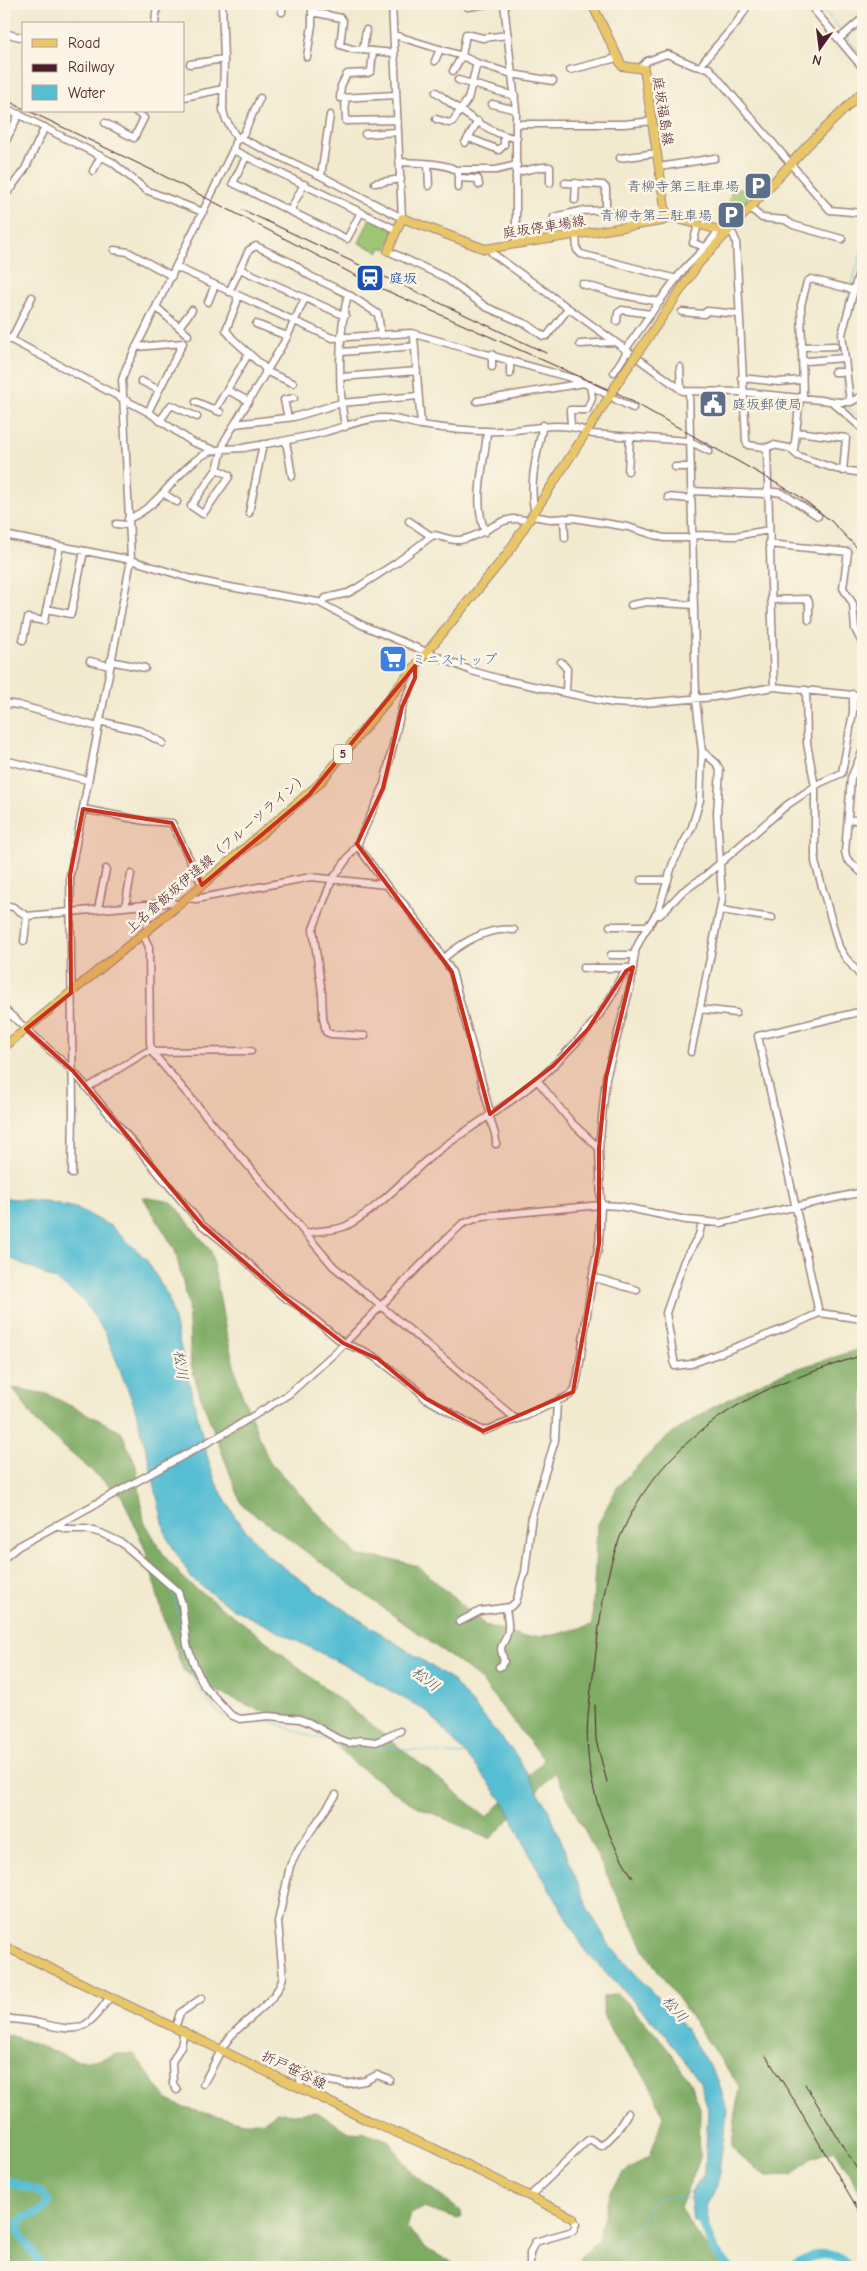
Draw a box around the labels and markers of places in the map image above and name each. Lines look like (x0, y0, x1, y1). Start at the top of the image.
parking icon: 青柳寺第三駐車場 (743, 171, 773, 201)
place label: 青柳寺第三駐車場 (627, 178, 739, 195)
parking icon: 青柳寺第二駐車場 (716, 200, 746, 230)
place label: 青柳寺第二駐車場 (600, 207, 712, 224)
station icon: 庭坂 (355, 263, 385, 293)
place label: 庭坂 (389, 270, 417, 287)
public building icon: 庭坂郵便局 (698, 389, 728, 419)
place label: 庭坂郵便局 (732, 396, 802, 413)
supermarket icon: ミニストップ (378, 644, 408, 674)
place label: ミニストップ (412, 651, 497, 668)

